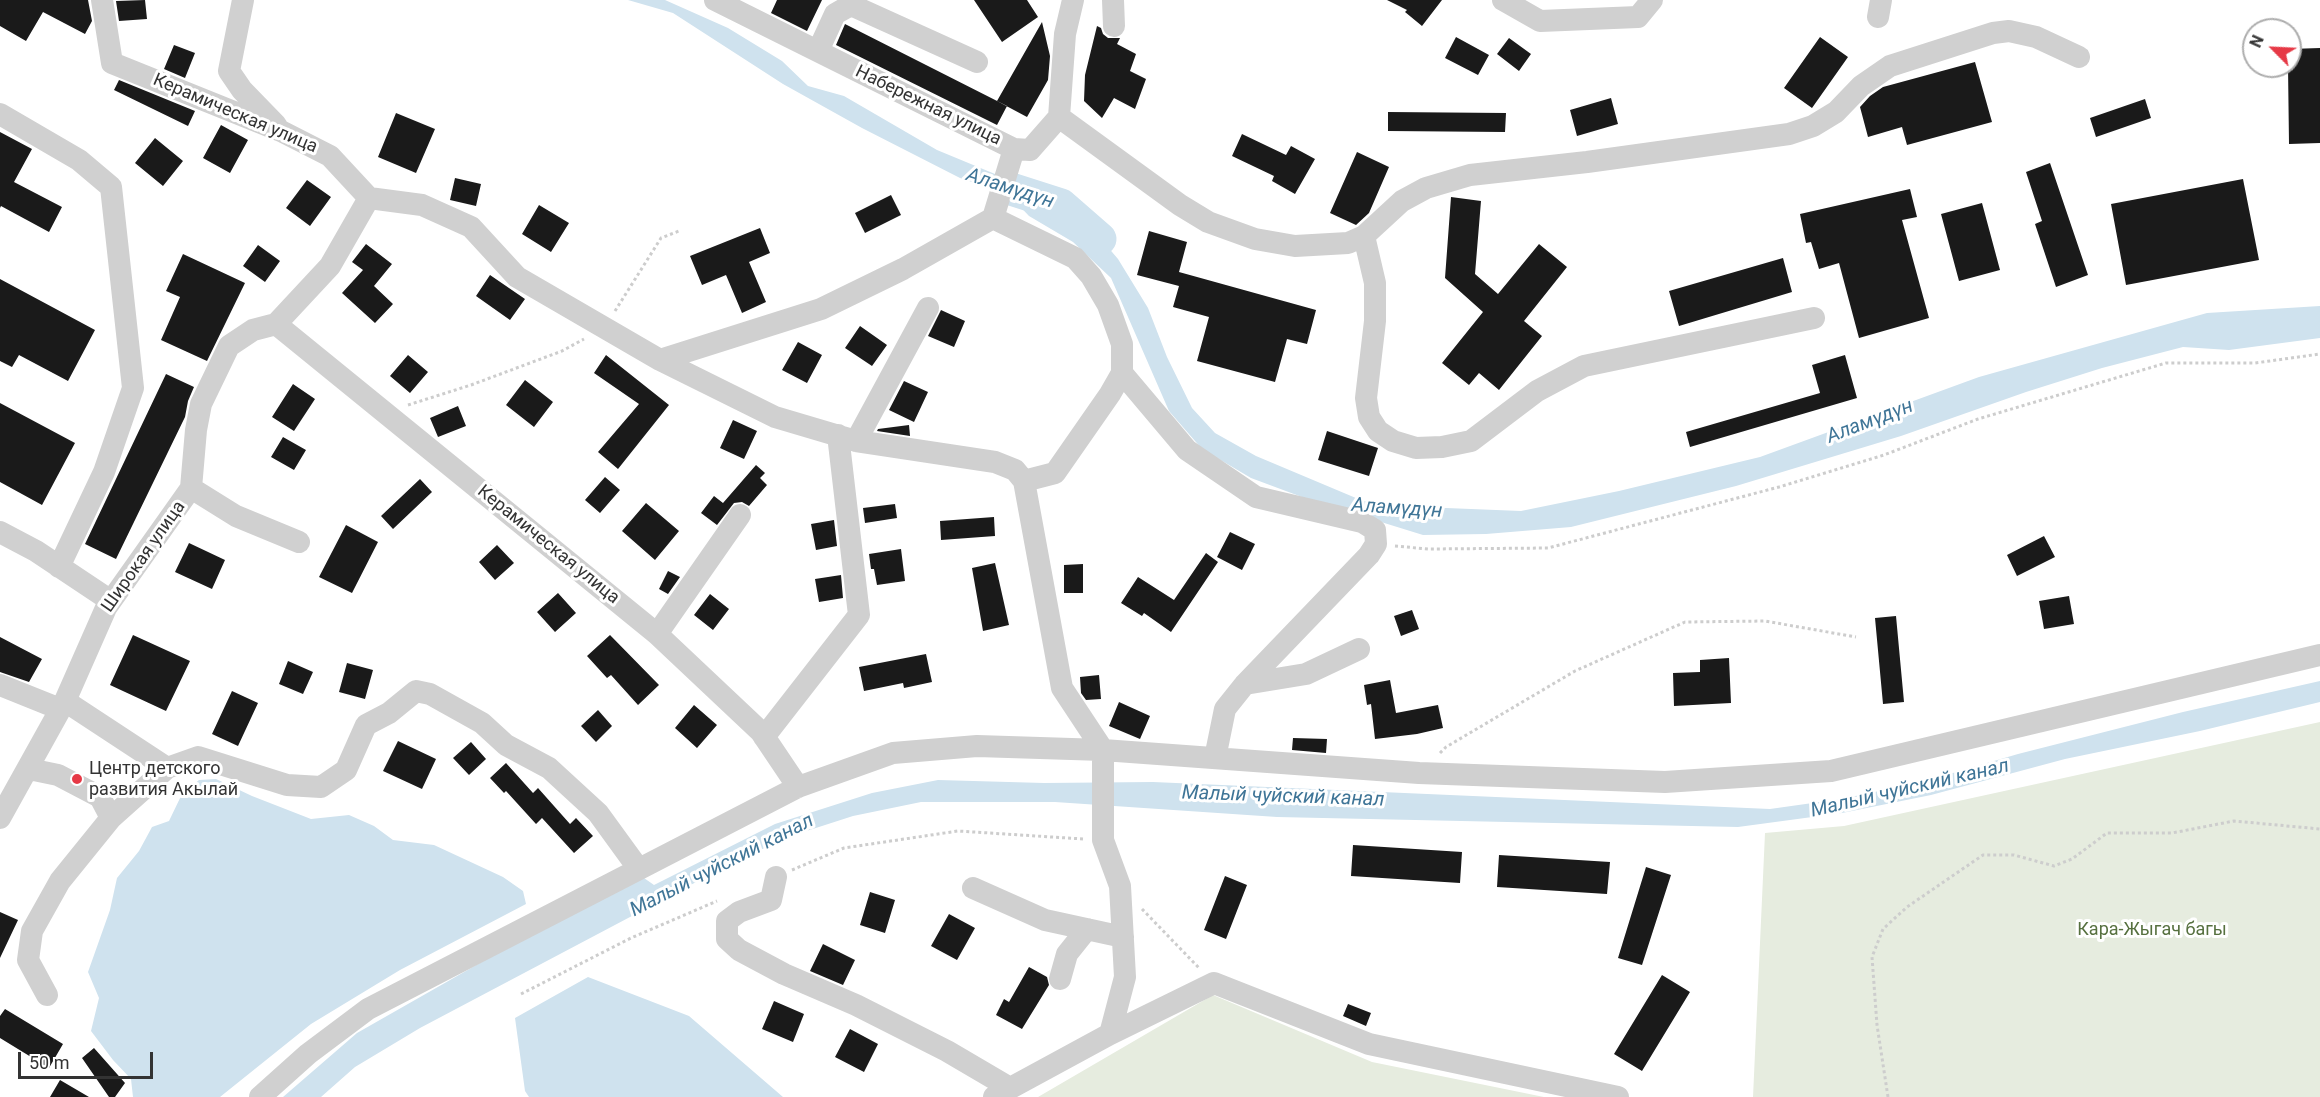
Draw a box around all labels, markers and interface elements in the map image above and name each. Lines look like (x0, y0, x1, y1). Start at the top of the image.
north arrow (2242, 18, 2302, 78)
text: N (2246, 32, 2268, 50)
street label: Набережная улица (852, 61, 1004, 151)
street label: Керамическая улица (150, 70, 320, 158)
water label: Аламүдүн (963, 164, 1057, 214)
water label: Аламүдүн (1823, 395, 1917, 449)
street label: Керамическая улица (473, 481, 623, 609)
water label: Аламүдүн (1351, 494, 1443, 524)
street label: Широкая улица (98, 497, 190, 617)
water label: Малый чуйский канал (1808, 754, 2012, 824)
place label: Центр детского развития Акылай (89, 758, 238, 800)
marker: Центр детского развития Акылай (70, 772, 84, 786)
water label: Малый чуйский канал (1181, 781, 1385, 813)
water label: Малый чуйский канал (626, 809, 818, 923)
park label: Кара-Жыгач багы (2077, 919, 2227, 941)
scale bar (21, 1040, 156, 1078)
text: 50 m (29, 1052, 69, 1073)

